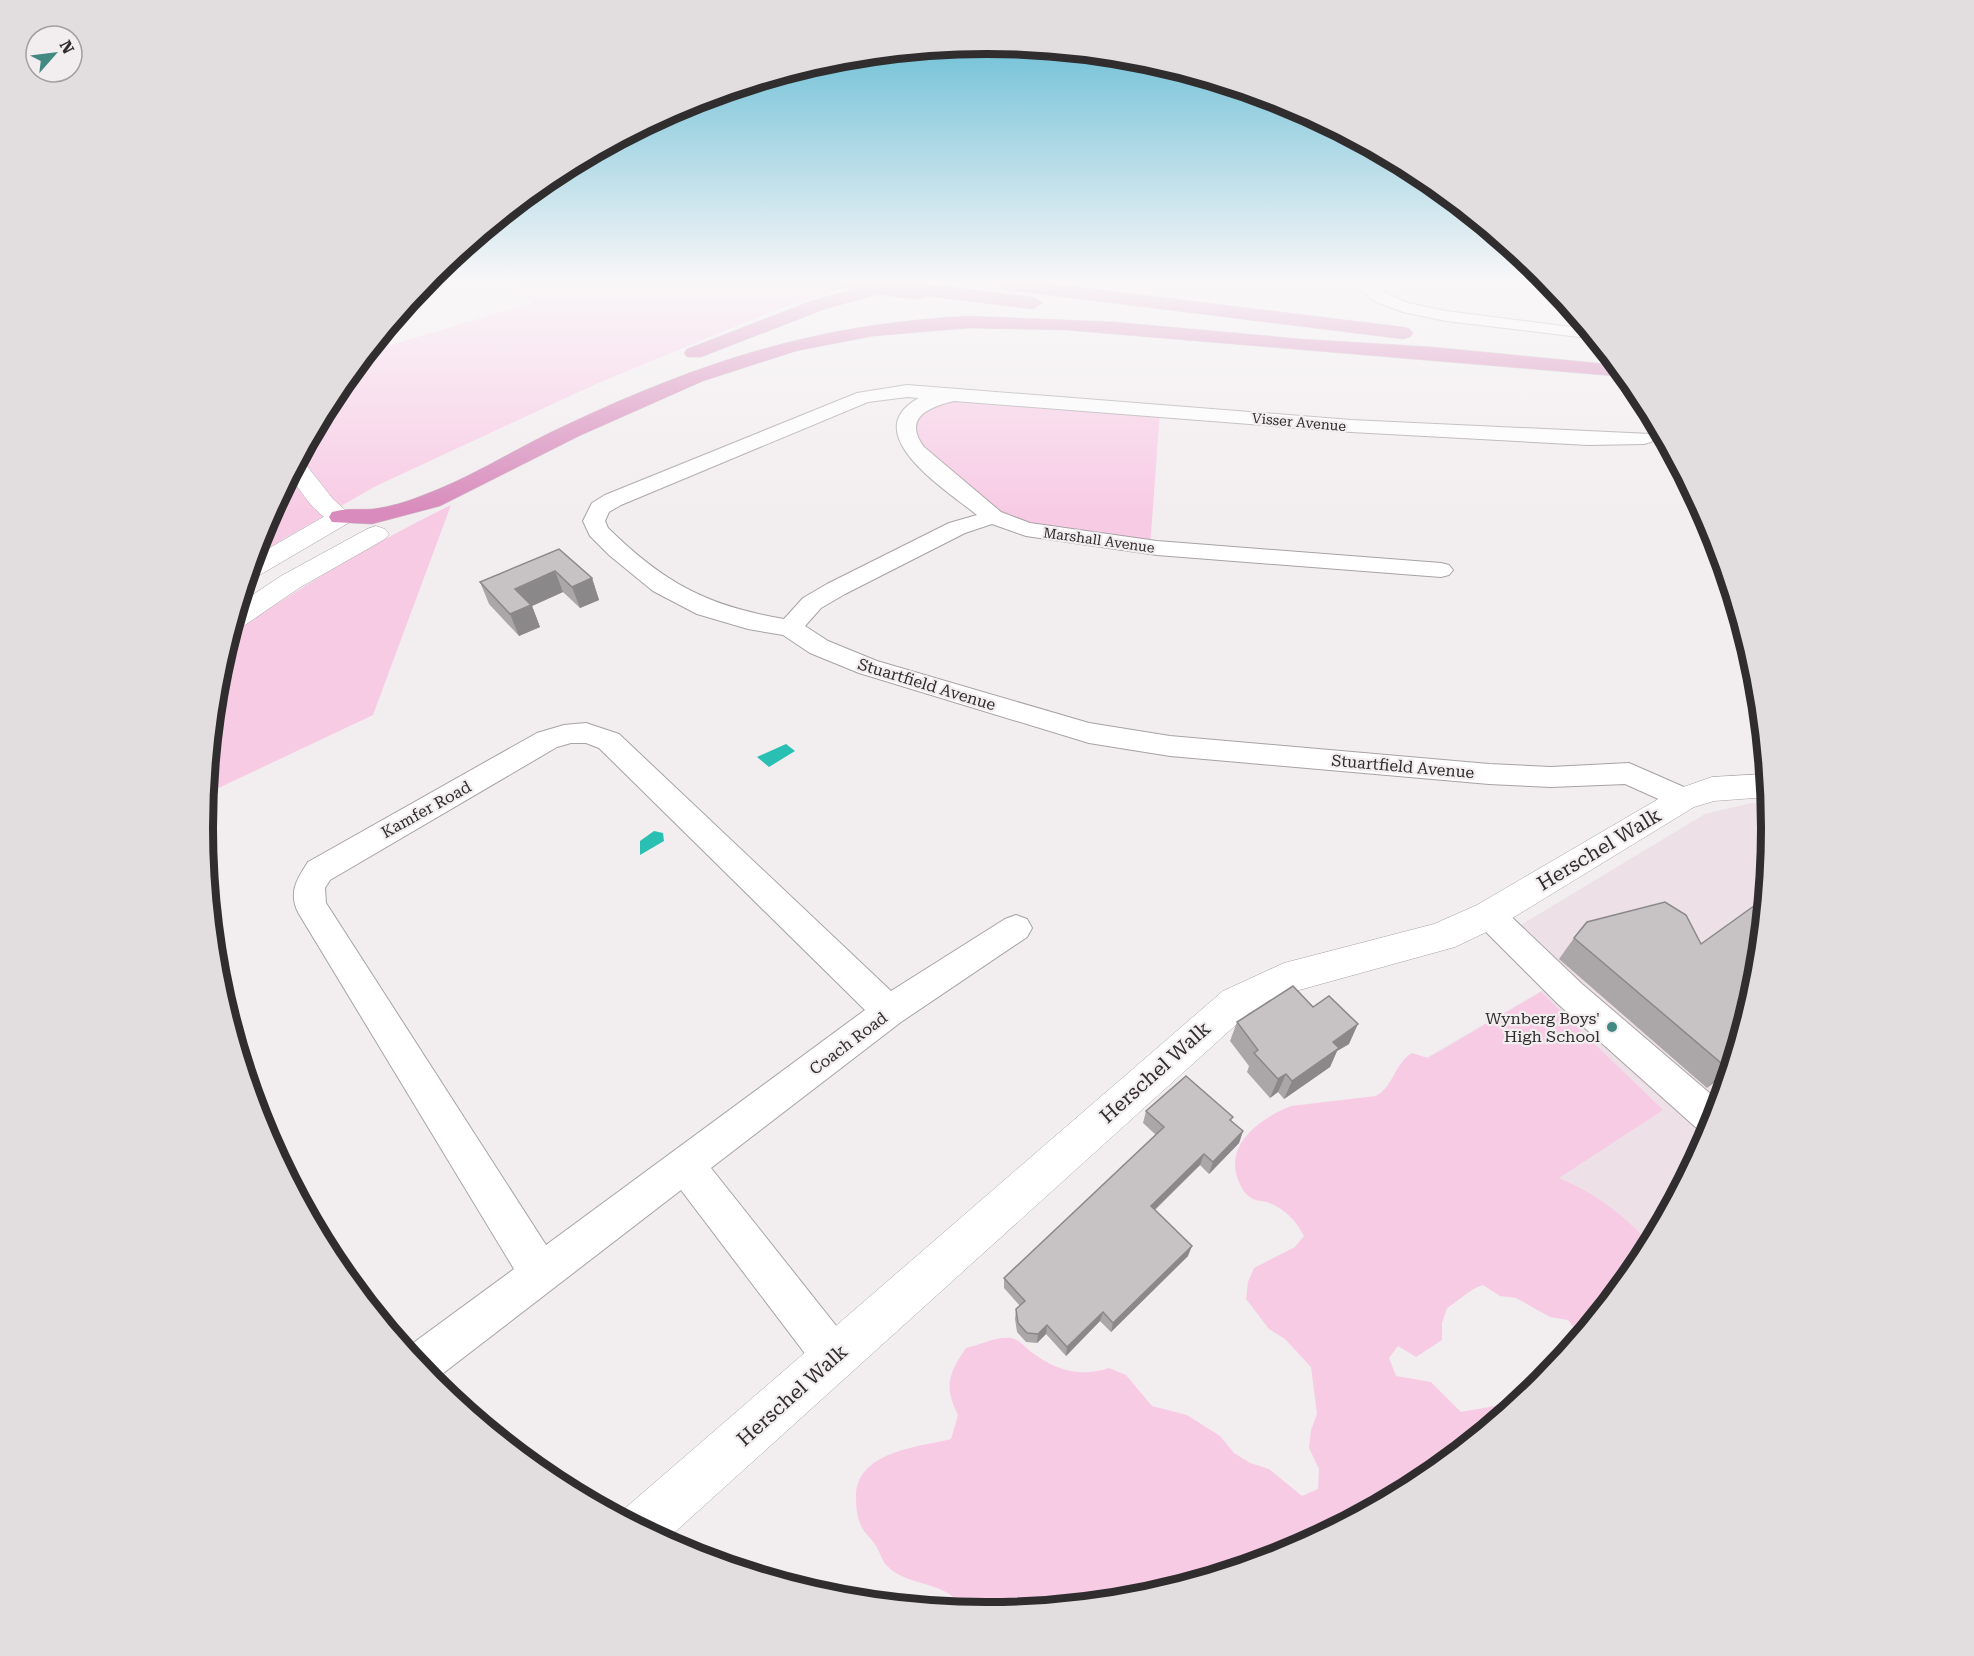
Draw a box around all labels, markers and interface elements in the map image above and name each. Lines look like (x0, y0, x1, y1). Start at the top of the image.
north arrow (24, 24, 84, 84)
text: N (56, 37, 78, 57)
street label: Visser Avenue (1251, 410, 1347, 434)
street label: Marshall Avenue (1042, 524, 1156, 556)
street label: Stuartfield Avenue (856, 654, 998, 715)
street label: Stuartfield Avenue (1331, 751, 1475, 782)
street label: Kamfer Road (378, 777, 474, 842)
street label: Herschel Walk (1533, 802, 1666, 895)
street label: Coach Road (806, 1008, 891, 1079)
place label: Wynberg Boys' High School (1485, 1009, 1600, 1046)
street label: Herschel Walk (1095, 1016, 1215, 1128)
marker: Wynberg Boys' High School (1605, 1020, 1619, 1034)
street label: Herschel Walk (732, 1339, 852, 1451)

